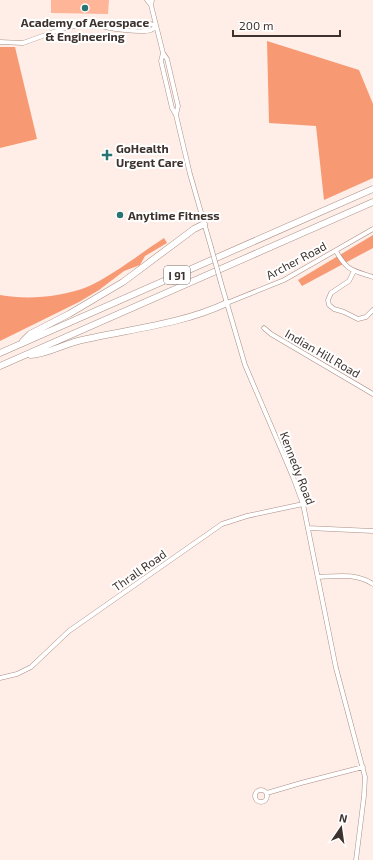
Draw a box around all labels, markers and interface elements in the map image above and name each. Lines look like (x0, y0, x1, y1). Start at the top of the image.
marker: Academy of Aerospace & Engineering (80, 3, 90, 13)
scale bar (233, 12, 340, 38)
place label: Academy of Aerospace & Engineering (21, 15, 149, 43)
text: 200 m (239, 18, 273, 32)
place label: GoHealth Urgent Care (116, 141, 184, 169)
marker: GoHealth Urgent Care (101, 149, 113, 161)
place label: Anytime Fitness (128, 208, 220, 223)
marker: Anytime Fitness (115, 210, 125, 220)
street label: Archer Road (263, 238, 329, 282)
road number: I 91 (164, 266, 190, 284)
street label: Indian Hill Road (283, 326, 363, 380)
street label: Kennedy Road (278, 430, 318, 506)
street label: Thrall Road (109, 546, 169, 594)
north arrow (321, 808, 361, 848)
text: N (338, 811, 349, 825)

